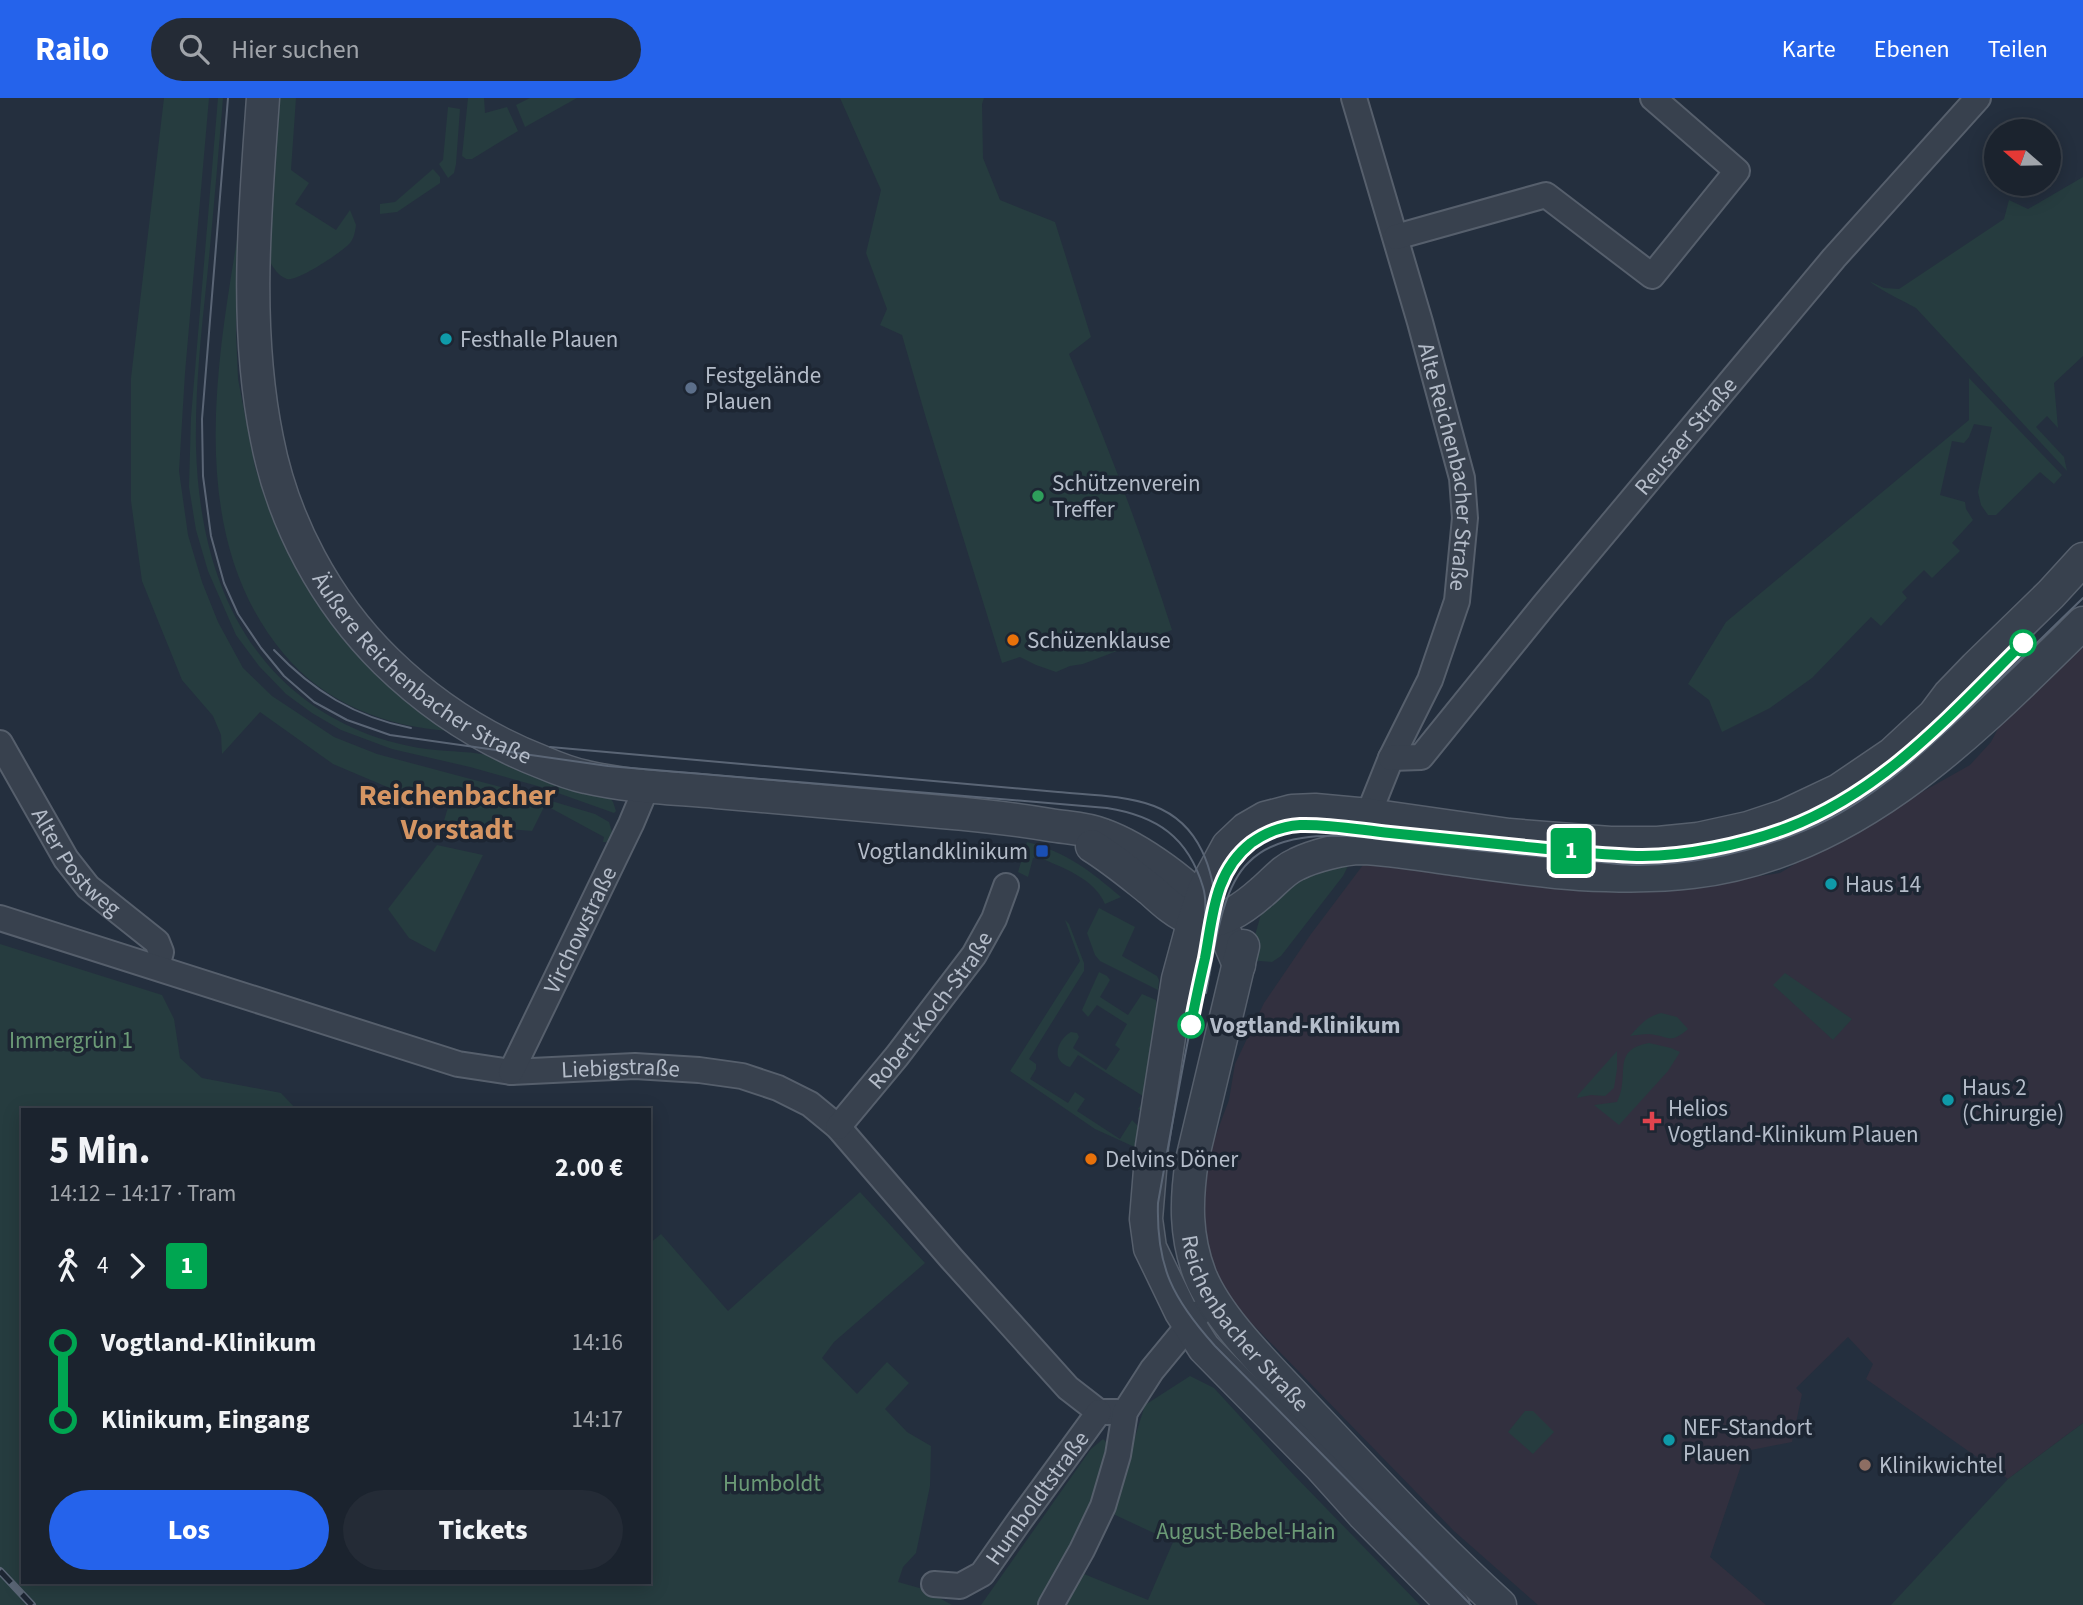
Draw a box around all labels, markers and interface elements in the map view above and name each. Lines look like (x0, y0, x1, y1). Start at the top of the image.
search box (151, 18, 641, 81)
text: Railo (35, 26, 109, 73)
icon: search (175, 30, 213, 68)
text: Hier suchen (231, 31, 360, 68)
text: Karte (1782, 32, 1836, 67)
text: Ebenen (1874, 32, 1950, 67)
text: Teilen (1988, 32, 2048, 67)
north arrow (1984, 119, 2062, 196)
map controls (1984, 119, 2061, 196)
place label: Festhalle Plauen (460, 323, 618, 356)
marker: Festhalle Plauen (438, 331, 454, 347)
street label: Alte Reichenbacher Straße (1409, 339, 1481, 593)
place label: Festgelände Plauen (705, 359, 821, 418)
street label: Reusaer Straße (1627, 370, 1745, 502)
marker: Festgelände Plauen (683, 380, 699, 396)
place label: Schützenverein Treffer (1052, 467, 1201, 526)
marker: Schützenverein Treffer (1030, 488, 1046, 504)
street label: Äußere Reichenbacher Straße (304, 566, 537, 773)
place label: Schüzenklause (1027, 624, 1171, 657)
unlabelled marker (2010, 630, 2036, 656)
marker: Schüzenklause (1005, 632, 1021, 648)
district label: Reichenbacher Vorstadt (358, 774, 556, 851)
street label: Alter Postweg (23, 802, 128, 924)
line badge: 1 (1548, 828, 1594, 874)
text: 1 (1565, 833, 1577, 868)
place label: Vogtlandklinikum (858, 835, 1028, 868)
marker: Vogtlandklinikum (1034, 843, 1050, 859)
street label: Virchowstraße (535, 861, 625, 999)
place label: Haus 14 (1845, 868, 1921, 901)
marker: Haus 14 (1823, 876, 1839, 892)
street label: Robert-Koch-Straße (860, 925, 1001, 1097)
place label: Vogtland-Klinikum (1209, 1009, 1400, 1042)
marker: Vogtland-Klinikum (1178, 1012, 1204, 1038)
park label: Immergrün 1 (9, 1024, 133, 1057)
street label: Liebigstraße (560, 1050, 681, 1087)
place label: Haus 2 (Chirurgie) (1962, 1071, 2064, 1130)
place label: Helios Vogtland-Klinikum Plauen (1668, 1092, 1919, 1151)
marker: Haus 2 (Chirurgie) (1940, 1092, 1956, 1108)
marker: Helios Vogtland-Klinikum Plauen (1642, 1111, 1662, 1131)
text: 5 Min. (49, 1124, 151, 1178)
place label: Delvins Döner (1105, 1143, 1239, 1176)
text: 2.00 € (555, 1149, 623, 1186)
marker: Delvins Döner (1083, 1151, 1099, 1167)
text: 14:12 – 14:17 · Tram (49, 1177, 236, 1210)
street label: Reichenbacher Straße (1173, 1232, 1317, 1419)
icon: walk (49, 1247, 87, 1285)
icon: forward (118, 1247, 156, 1285)
text: 1 (180, 1248, 193, 1283)
text: 4 (97, 1249, 108, 1282)
text: Vogtland-Klinikum (101, 1324, 316, 1361)
text: 14:16 (572, 1326, 623, 1359)
text: Klinikum, Eingang (101, 1401, 310, 1438)
text: 14:17 (572, 1403, 623, 1436)
place label: NEF-Standort Plauen (1683, 1411, 1813, 1470)
street label: Humboldtstraße (977, 1424, 1097, 1572)
marker: NEF-Standort Plauen (1661, 1432, 1677, 1448)
place label: Klinikwichtel (1879, 1449, 2003, 1482)
marker: Klinikwichtel (1857, 1457, 1873, 1473)
park label: Humboldt (723, 1467, 821, 1500)
button: Los (49, 1490, 329, 1570)
button: Tickets (343, 1490, 623, 1570)
park label: August-Bebel-Hain (1156, 1515, 1336, 1548)

